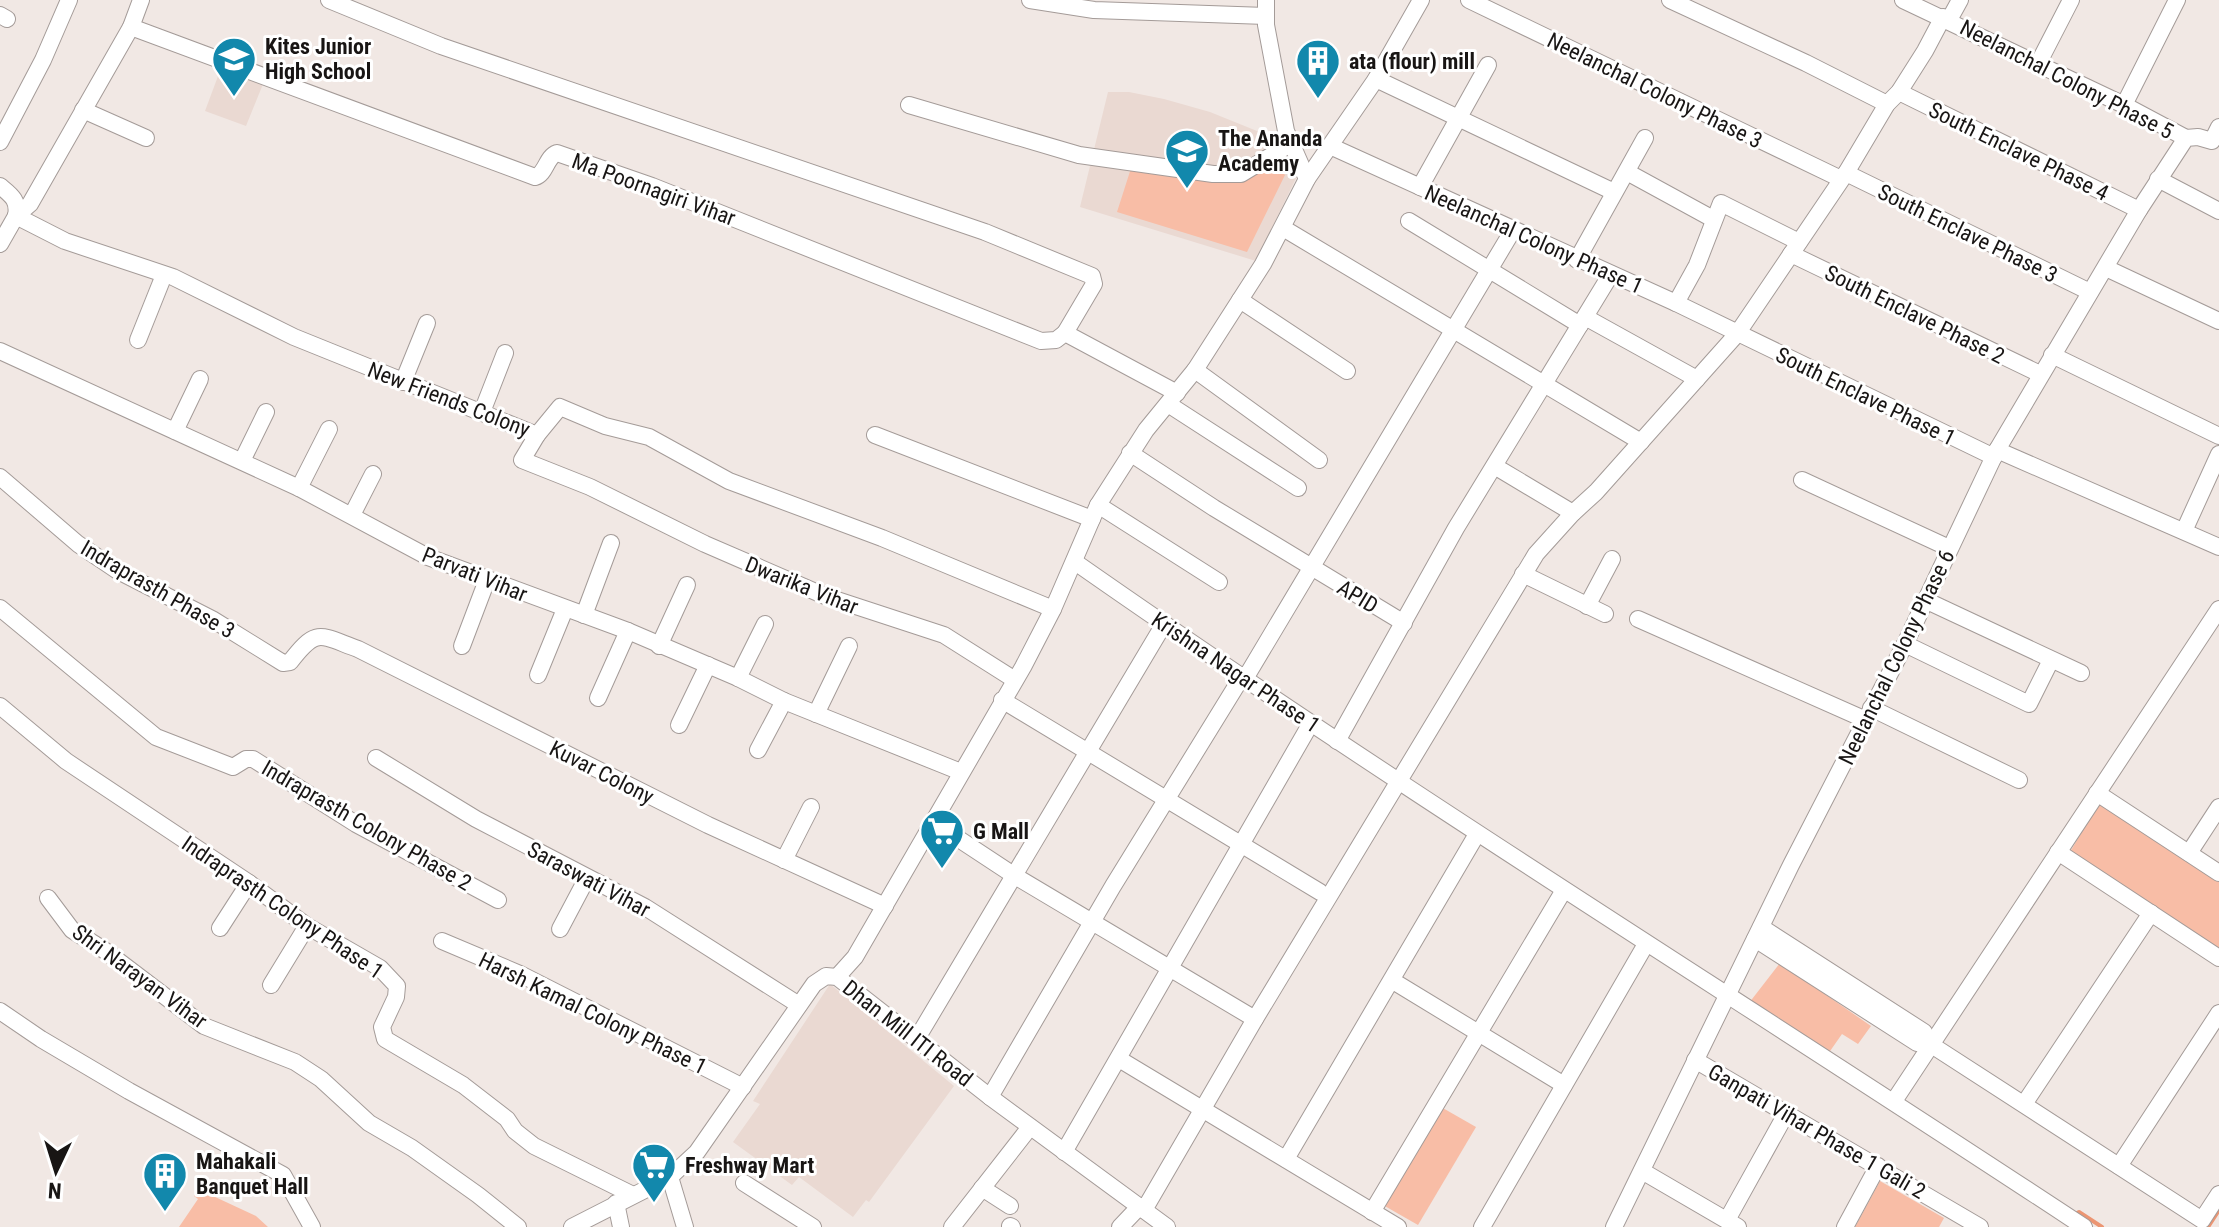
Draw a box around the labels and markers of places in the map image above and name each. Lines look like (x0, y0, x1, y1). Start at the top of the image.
place label: Kites Junior High School (265, 34, 371, 84)
school or university icon: Kites Junior High School (210, 35, 258, 98)
building icon: ata (flour) mill (1294, 37, 1342, 100)
place label: ata (flour) mill (1349, 49, 1475, 74)
place label: The Ananda Academy (1218, 126, 1322, 176)
school or university icon: The Ananda Academy (1163, 127, 1211, 190)
supermarket icon: G Mall (918, 807, 966, 870)
place label: G Mall (973, 819, 1029, 844)
supermarket icon: Freshway Mart (630, 1141, 678, 1204)
place label: Mahakali Banquet Hall (196, 1149, 309, 1199)
building icon: Mahakali Banquet Hall (141, 1150, 189, 1213)
place label: Freshway Mart (685, 1153, 814, 1178)

